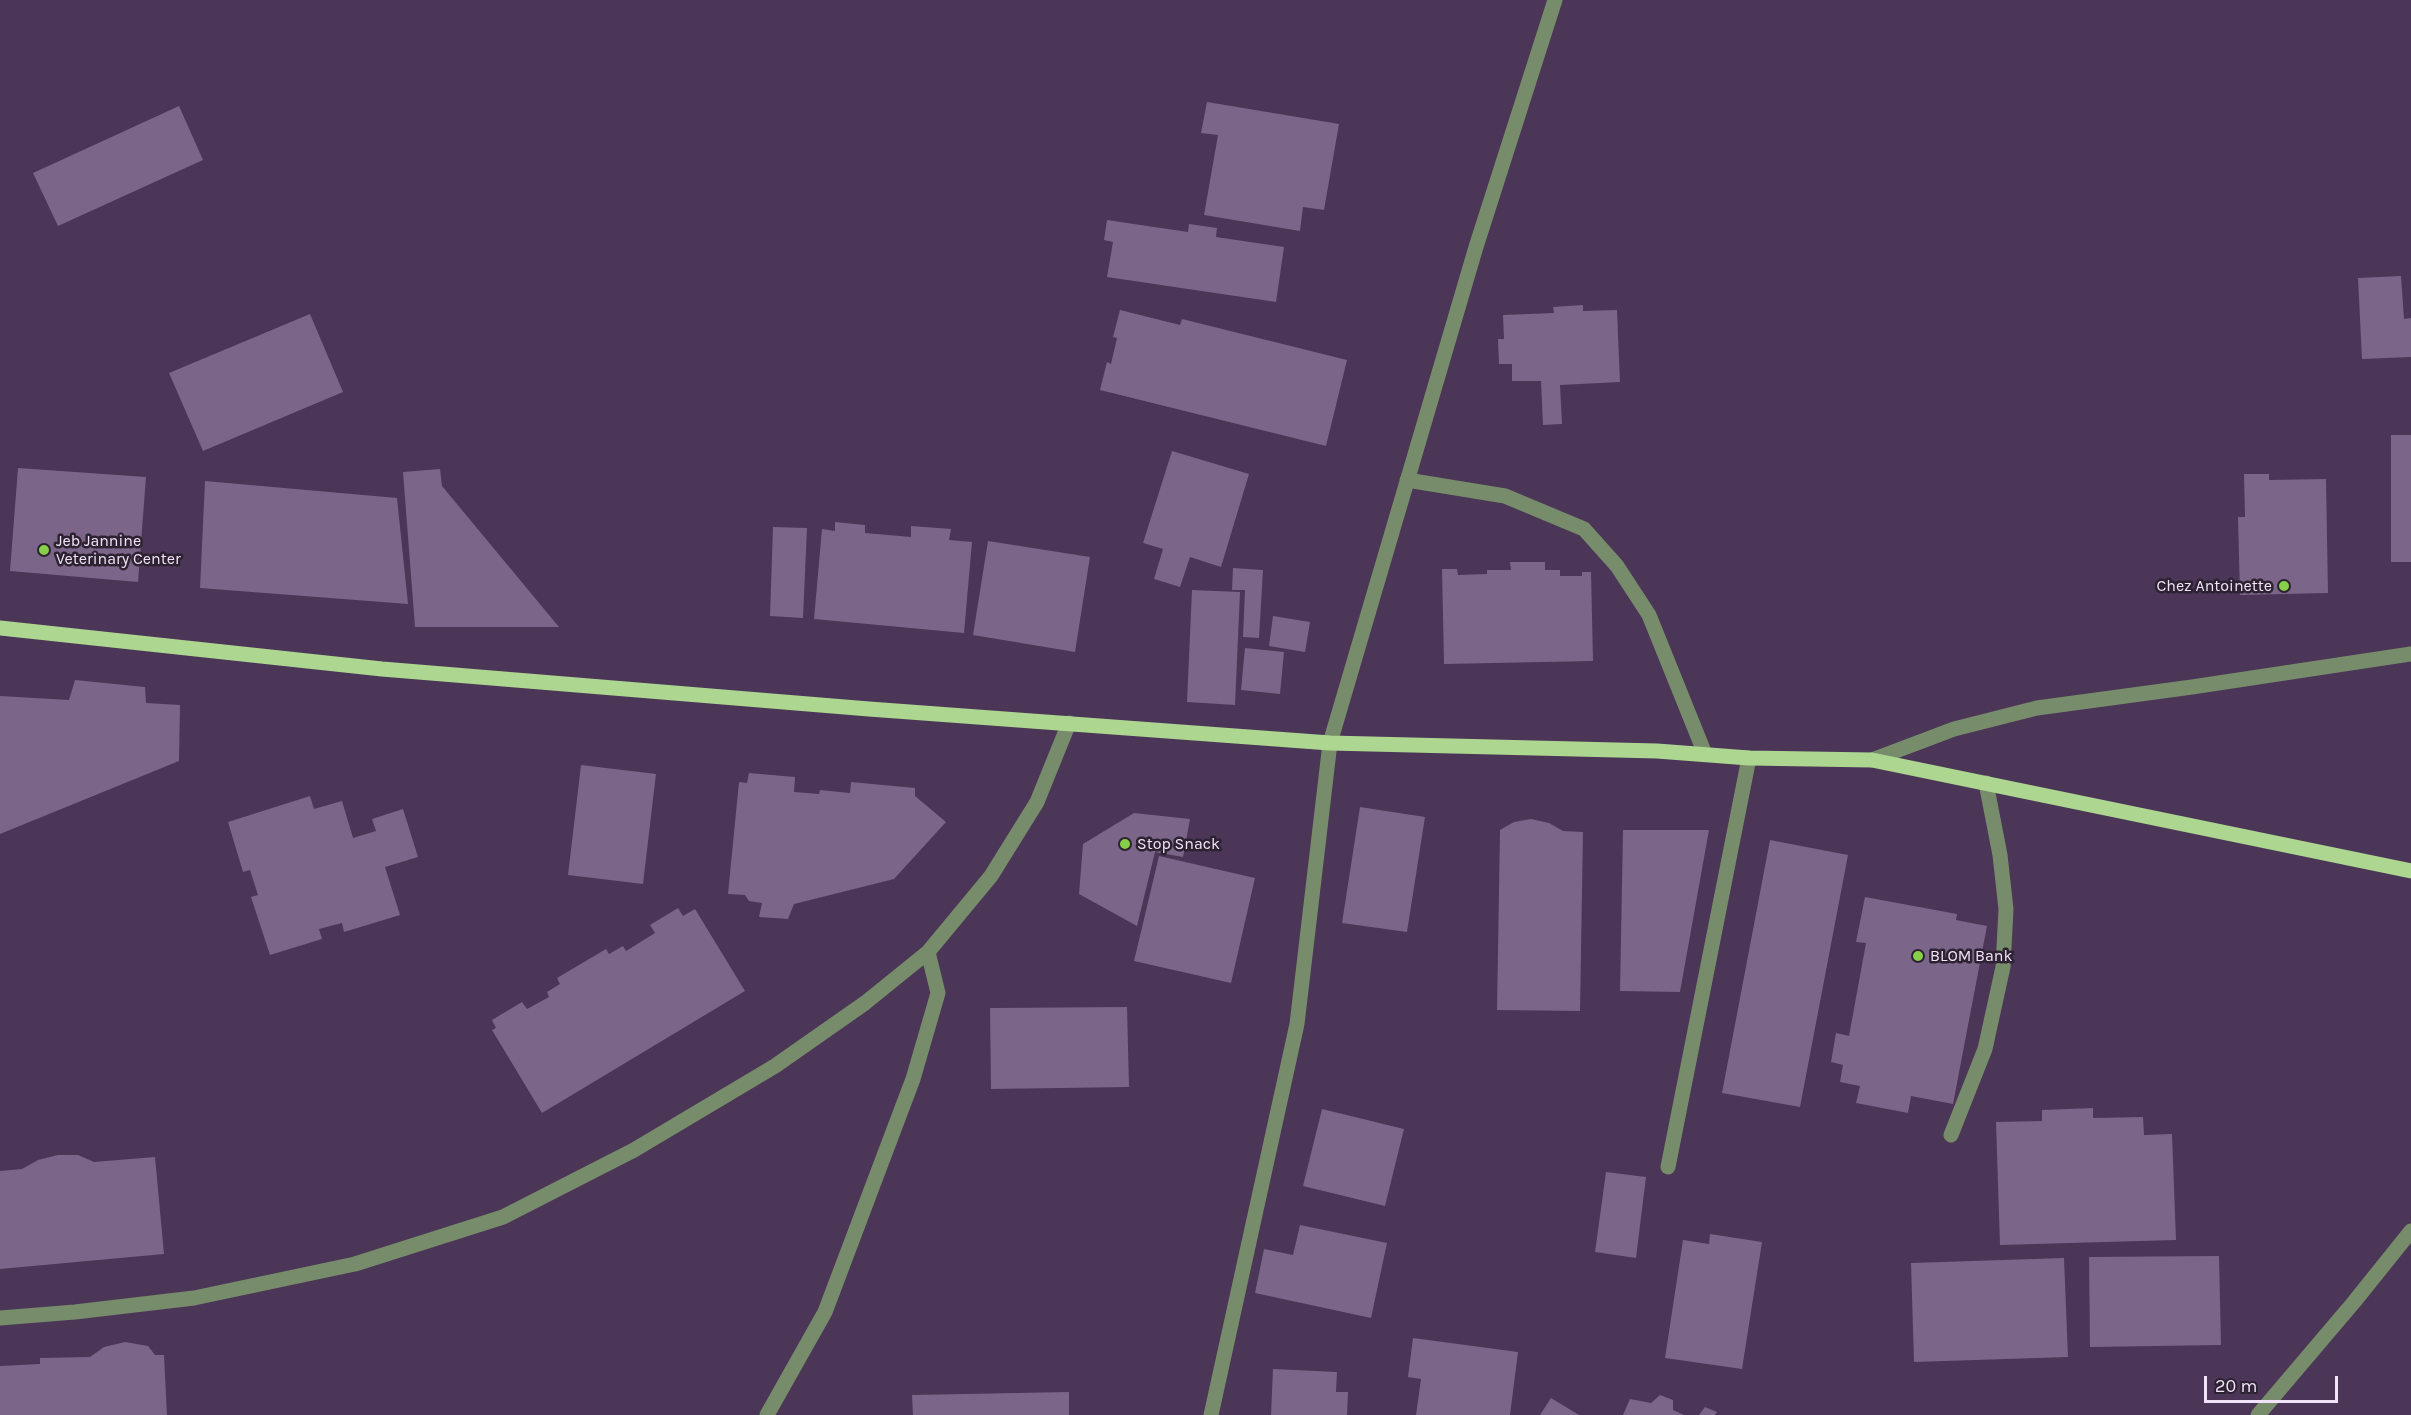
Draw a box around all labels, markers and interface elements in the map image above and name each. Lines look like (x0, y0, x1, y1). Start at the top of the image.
place label: Jeb Jannine Veterinary Center (56, 531, 181, 569)
marker: Jeb Jannine Veterinary Center (37, 543, 51, 557)
place label: Chez Antoinette (2156, 576, 2272, 596)
marker: Chez Antoinette (2277, 579, 2291, 593)
place label: Stop Snack (1137, 834, 1220, 854)
marker: Stop Snack (1118, 837, 1132, 851)
place label: BLOM Bank (1930, 946, 2013, 966)
marker: BLOM Bank (1911, 949, 1925, 963)
scale bar (2207, 1364, 2340, 1402)
text: 20 m (2215, 1375, 2257, 1397)

